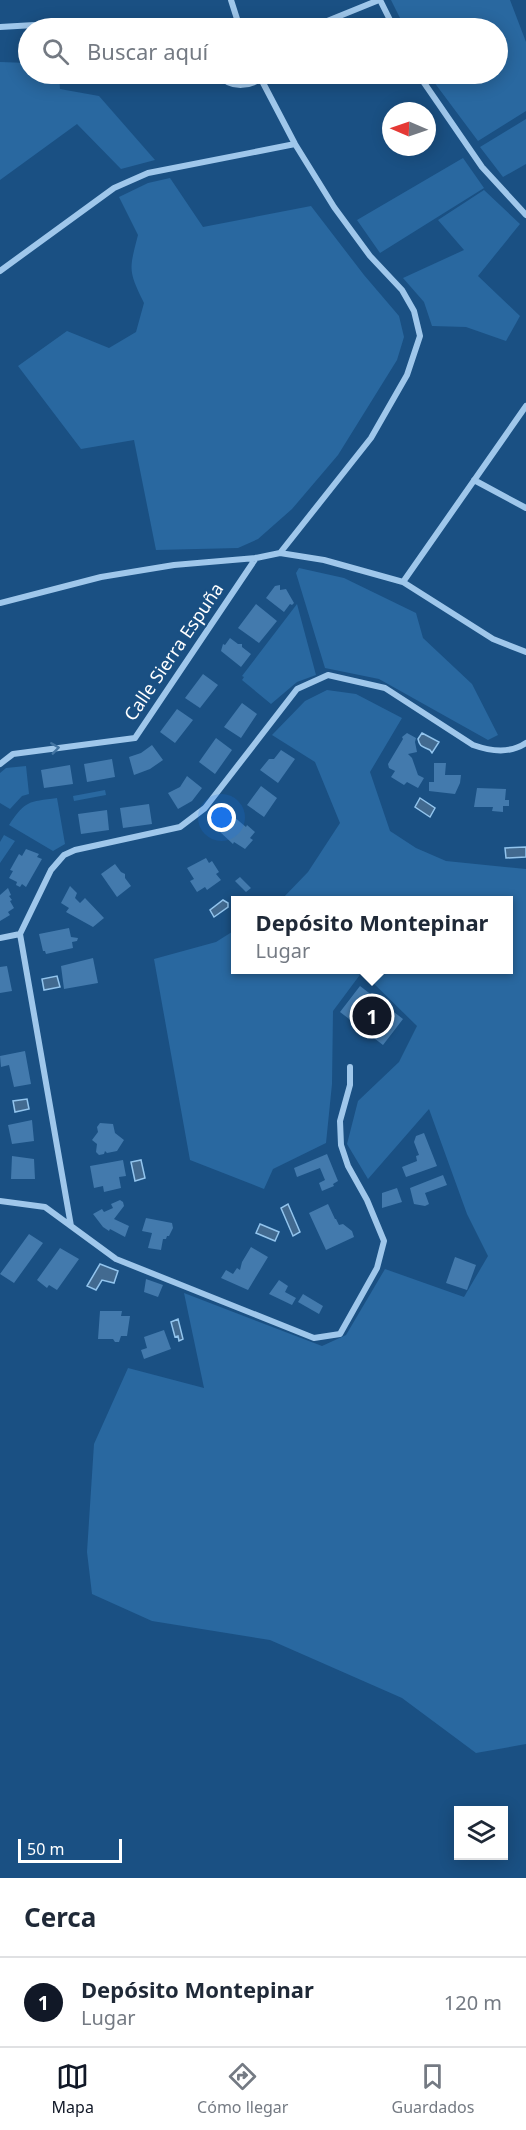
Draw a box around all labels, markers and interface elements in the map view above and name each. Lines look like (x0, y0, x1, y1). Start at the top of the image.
search box (18, 18, 508, 84)
icon: search (39, 35, 72, 68)
text: Buscar aquí (87, 36, 208, 66)
north arrow (382, 102, 436, 156)
street label: Calle Sierra Espuña (118, 578, 228, 725)
one-way arrow (50, 743, 60, 755)
your location (207, 803, 236, 832)
popup (231, 896, 513, 974)
text: Depósito Montepinar (256, 907, 488, 937)
text: Lugar (256, 937, 310, 964)
pin: 1 (352, 994, 392, 1038)
map controls (454, 1806, 508, 1860)
button: layers (454, 1806, 508, 1860)
scale bar (18, 1836, 122, 1864)
text: 50 m (27, 1838, 64, 1860)
text: Cerca (24, 1899, 96, 1935)
text: Depósito Montepinar (81, 1974, 314, 2004)
text: 1 (38, 1989, 49, 2016)
text: 120 m (444, 1989, 502, 2016)
text: Lugar (81, 2004, 136, 2031)
tab: Mapa (52, 2060, 94, 2118)
tab: Cómo llegar (197, 2060, 288, 2118)
tab: Guardados (392, 2060, 474, 2118)

